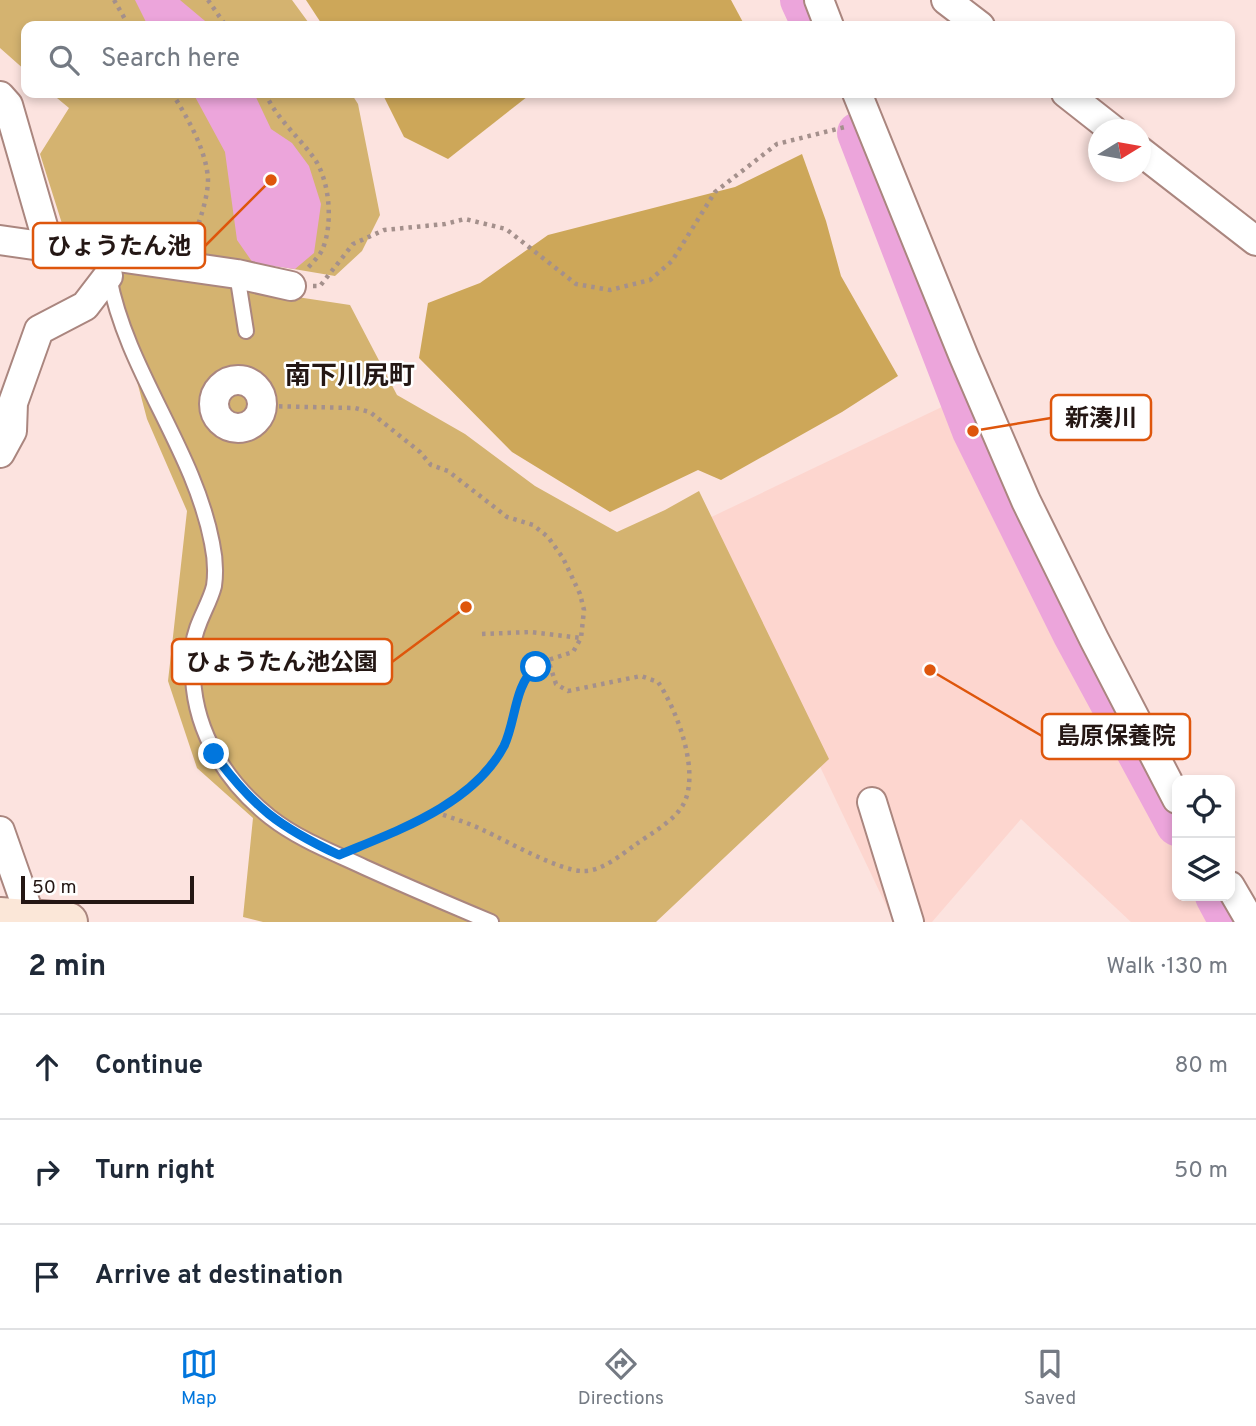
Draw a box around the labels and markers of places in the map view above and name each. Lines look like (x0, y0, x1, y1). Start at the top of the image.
callout: ひょうたん池 (33, 223, 205, 268)
callout: 新湊川 (1051, 395, 1151, 440)
callout: ひょうたん池公園 (172, 639, 392, 684)
callout: 島原保養院 (1042, 714, 1190, 759)

